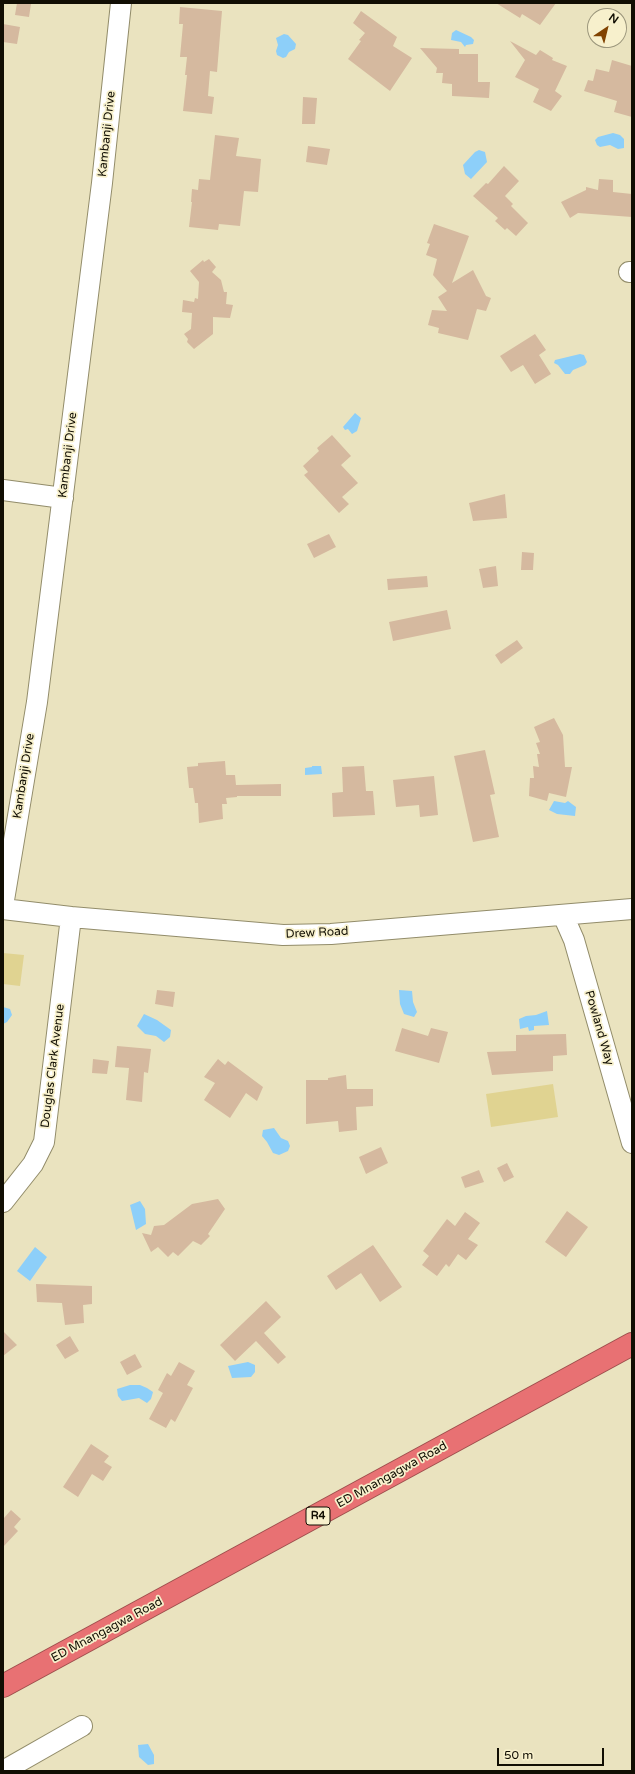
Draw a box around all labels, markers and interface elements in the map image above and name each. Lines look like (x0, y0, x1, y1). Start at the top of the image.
north arrow (587, 8, 627, 48)
text: N (606, 11, 621, 26)
street label: Kambanji Drive (95, 90, 119, 178)
street label: Kambanji Drive (56, 411, 80, 499)
street label: Kambanji Drive (10, 732, 38, 820)
street label: Drew Road (285, 924, 349, 942)
street label: Powland Way (581, 989, 617, 1067)
street label: Douglas Clark Avenue (38, 1003, 68, 1129)
street label: ED Mnangagwa Road (334, 1439, 450, 1511)
road number: R4 (306, 1507, 330, 1525)
street label: ED Mnangagwa Road (49, 1595, 165, 1665)
scale bar (499, 1740, 606, 1766)
text: 50 m (504, 1748, 533, 1762)

